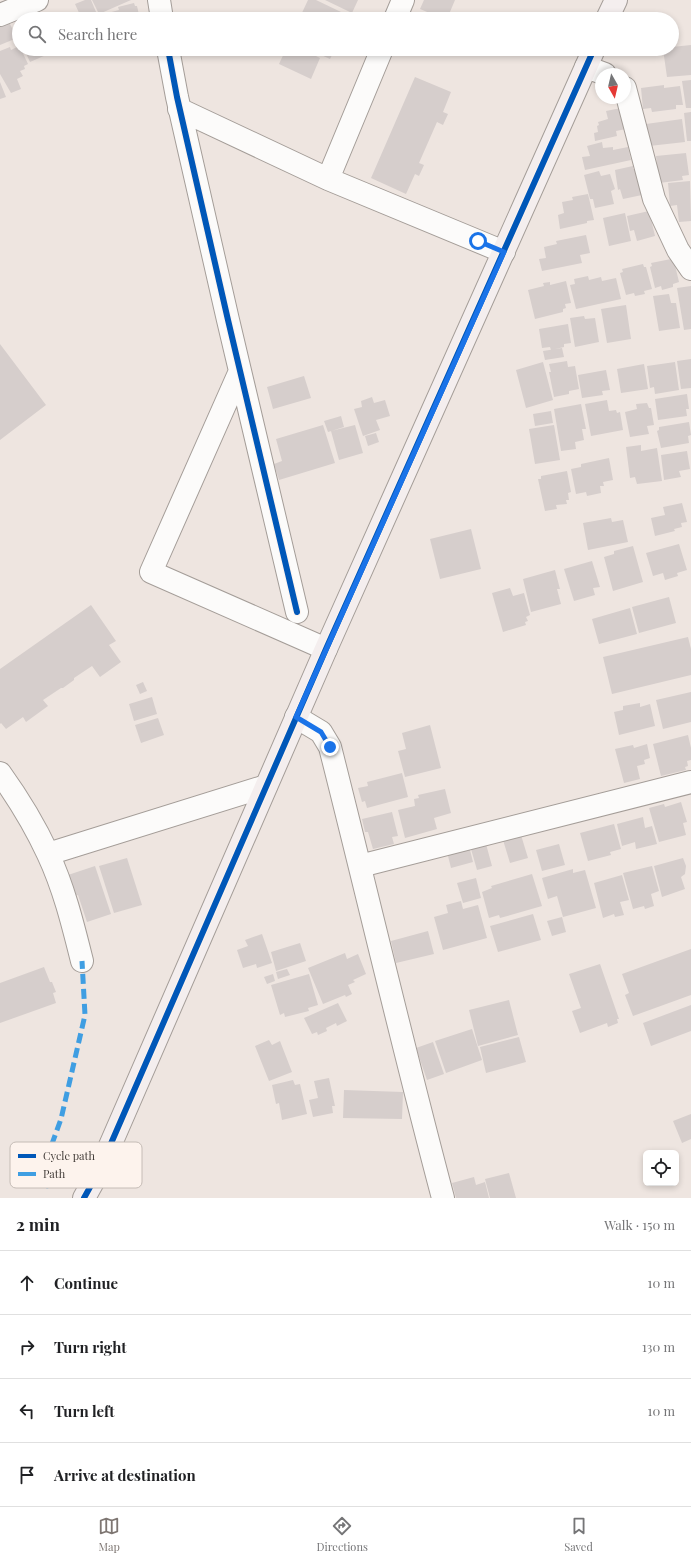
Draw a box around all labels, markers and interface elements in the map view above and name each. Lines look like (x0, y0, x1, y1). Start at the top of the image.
search box (12, 12, 679, 56)
icon: search (26, 23, 48, 45)
text: Search here (58, 24, 137, 44)
north arrow (595, 68, 631, 104)
route start (469, 232, 487, 250)
route end (321, 738, 339, 756)
legend (10, 1142, 142, 1188)
text: Cycle path (43, 1148, 95, 1163)
map controls (643, 1150, 679, 1186)
button: locate (643, 1150, 679, 1186)
text: Path (43, 1166, 66, 1181)
text: 2 min (16, 1213, 60, 1235)
text: Walk · 150 m (604, 1216, 675, 1233)
icon: ahead (16, 1272, 38, 1294)
text: Continue (54, 1273, 118, 1293)
text: 10 m (648, 1274, 675, 1291)
icon: right (16, 1336, 38, 1358)
text: Turn right (54, 1337, 127, 1357)
text: 130 m (642, 1338, 675, 1355)
icon: left (16, 1400, 38, 1422)
text: Turn left (54, 1401, 115, 1421)
text: 10 m (648, 1402, 675, 1419)
icon: arrive (16, 1464, 38, 1486)
text: Arrive at destination (54, 1465, 196, 1485)
tab: Map (98, 1515, 120, 1554)
tab: Directions (316, 1515, 368, 1554)
tab: Saved (564, 1515, 593, 1554)

